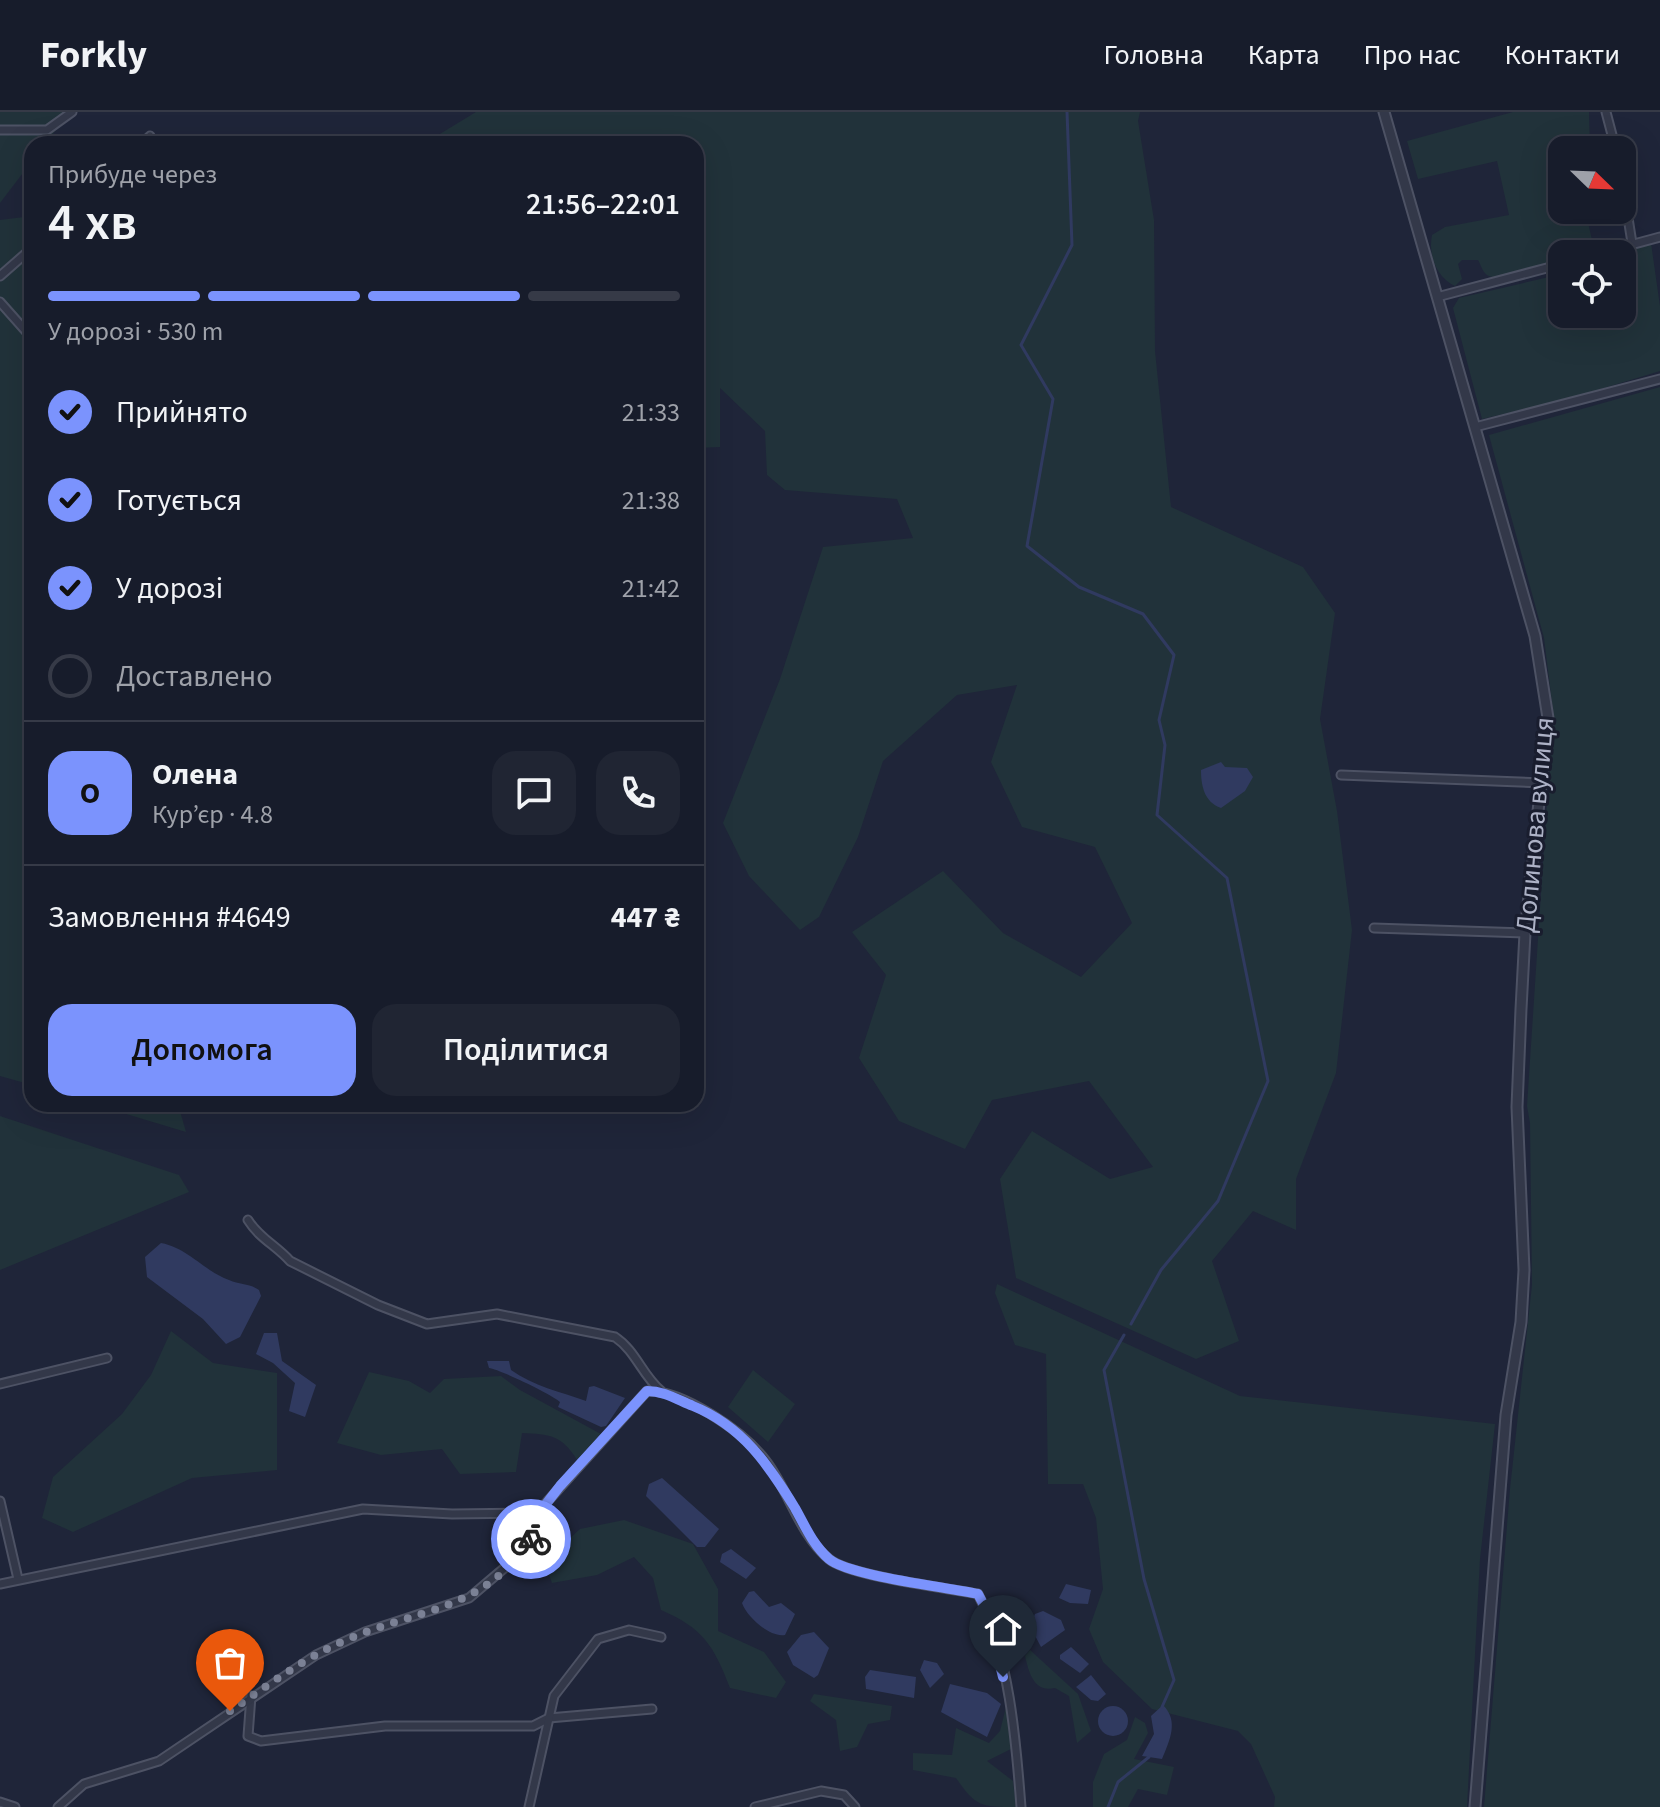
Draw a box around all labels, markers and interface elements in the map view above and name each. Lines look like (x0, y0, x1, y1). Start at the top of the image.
text: Forkly (40, 28, 147, 82)
text: Головна (1104, 35, 1204, 75)
text: Карта (1248, 35, 1320, 75)
text: Про нас (1364, 35, 1461, 75)
text: Контакти (1505, 35, 1620, 75)
north arrow (1548, 136, 1636, 224)
map controls (1548, 136, 1636, 328)
text: Прибуде через (48, 156, 217, 193)
text: 21:56–22:01 (526, 183, 680, 226)
text: 4 хв (48, 186, 137, 260)
button: locate (1548, 240, 1636, 328)
text: У дорозі · 530 m (48, 313, 223, 350)
icon: check (48, 390, 92, 434)
text: Прийнято (116, 391, 248, 434)
text: 21:33 (622, 394, 680, 431)
icon: check (48, 478, 92, 522)
text: Готується (116, 479, 242, 522)
text: 21:38 (622, 482, 680, 519)
icon: check (48, 566, 92, 610)
text: У дорозі (116, 567, 223, 610)
text: 21:42 (622, 570, 680, 607)
text: Доставлено (116, 655, 272, 698)
street label: Долинова вулиця (1506, 715, 1564, 935)
button: chat (492, 751, 576, 835)
button: phone (596, 751, 680, 835)
text: Олена (152, 753, 238, 796)
text: О (80, 772, 100, 815)
text: Кур’єр · 4.8 (152, 796, 273, 833)
text: Замовлення #4649 (48, 896, 291, 939)
text: 447 ₴ (611, 896, 680, 939)
button: Допомога (48, 1004, 356, 1096)
button: Поділитися (372, 1004, 680, 1096)
courier (491, 1499, 571, 1579)
icon: bike (509, 1517, 553, 1561)
pin (969, 1595, 1037, 1677)
icon: home (981, 1607, 1025, 1651)
pin (196, 1629, 264, 1711)
icon: bag (208, 1641, 252, 1685)

